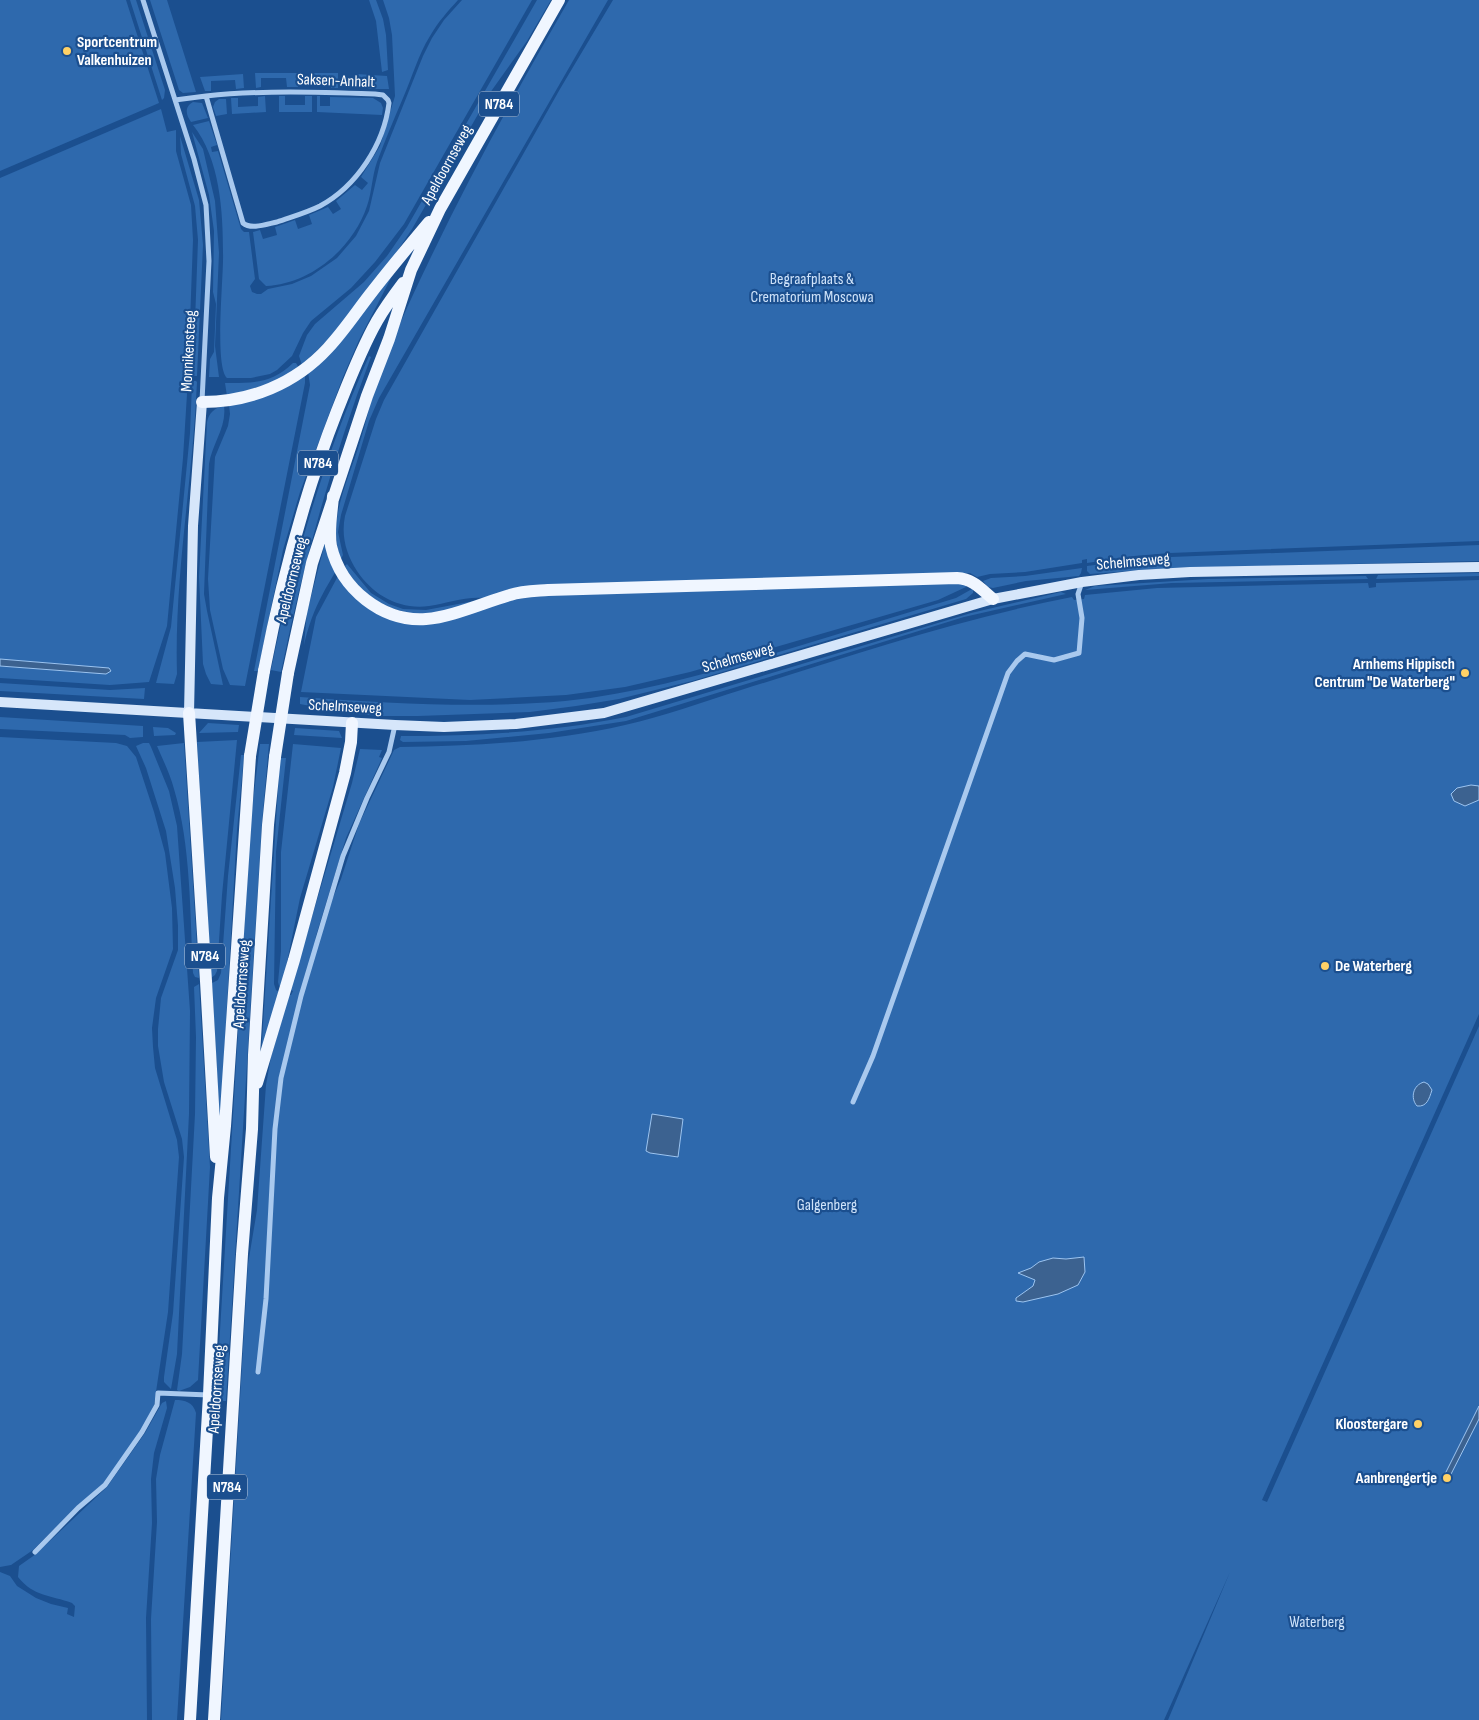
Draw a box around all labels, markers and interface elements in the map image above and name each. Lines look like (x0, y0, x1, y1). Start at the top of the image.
place label: Sportcentrum Valkenhuizen (77, 33, 157, 70)
marker: Sportcentrum Valkenhuizen (61, 45, 73, 57)
street label: Saksen-Anhalt (297, 70, 376, 92)
road number: N784 (479, 92, 519, 116)
street label: Apeldoornseweg (417, 122, 477, 209)
park label: Begraafplaats & Crematorium Moscowa (750, 270, 874, 307)
street label: Monnikensteeg (177, 310, 201, 392)
road number: N784 (298, 450, 338, 476)
street label: Apeldoornseweg (272, 535, 312, 626)
street label: Schelmseweg (1095, 549, 1171, 575)
street label: Schelmseweg (700, 639, 776, 677)
place label: Arnhems Hippisch Centrum "De Waterberg" (1315, 655, 1455, 692)
marker: Arnhems Hippisch Centrum "De Waterberg" (1459, 667, 1471, 679)
street label: Schelmseweg (308, 696, 382, 718)
street label: Apeldoornseweg (229, 939, 255, 1030)
road number: N784 (185, 944, 225, 968)
place label: De Waterberg (1335, 957, 1412, 976)
marker: De Waterberg (1319, 960, 1331, 972)
park label: Galgenberg (797, 1196, 857, 1215)
street label: Apeldoornseweg (204, 1344, 230, 1435)
place label: Kloostergare (1335, 1415, 1408, 1434)
marker: Kloostergare (1412, 1418, 1424, 1430)
place label: Aanbrengertje (1355, 1469, 1437, 1488)
marker: Aanbrengertje (1441, 1472, 1453, 1484)
road number: N784 (207, 1474, 247, 1500)
park label: Waterberg (1289, 1613, 1345, 1632)

